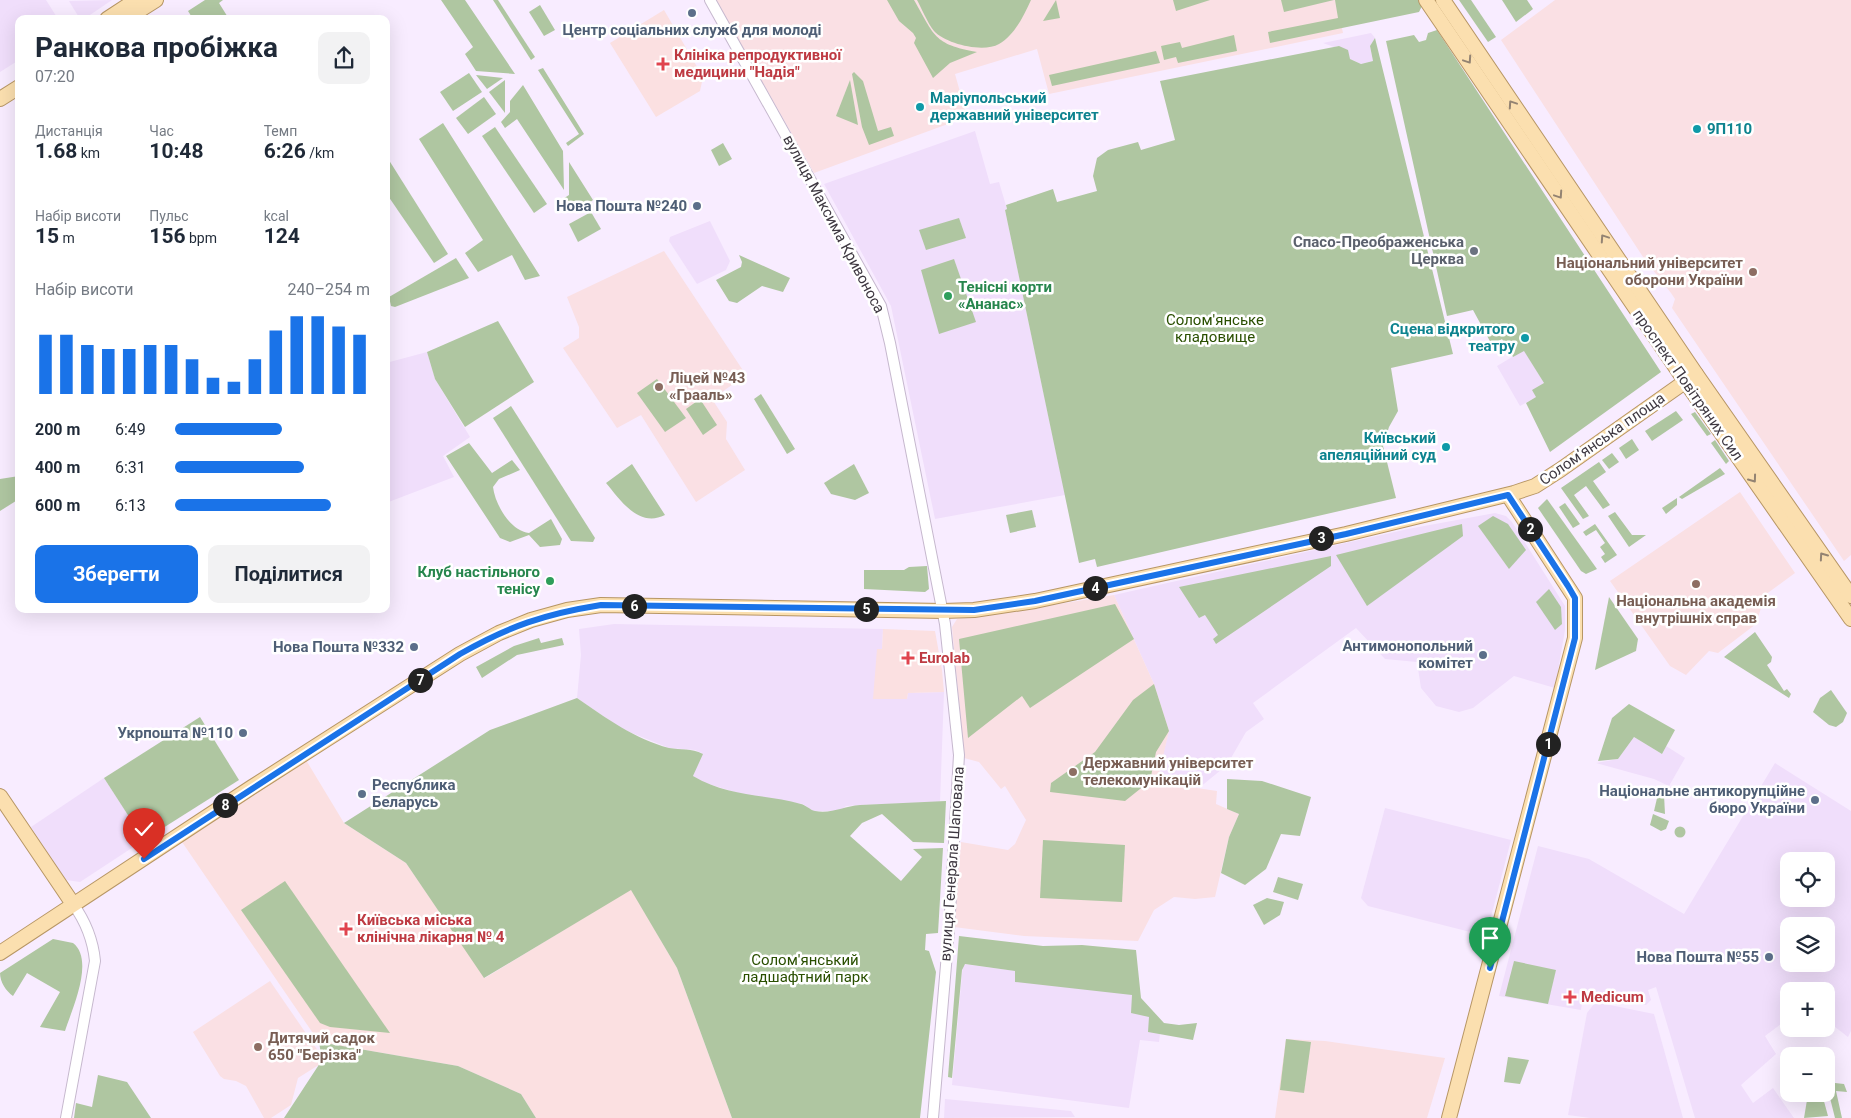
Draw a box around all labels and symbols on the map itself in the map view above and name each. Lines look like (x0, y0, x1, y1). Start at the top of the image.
marker: Центр соціальних служб для молоді (686, 7, 698, 19)
place label: Центр соціальних служб для молоді (562, 21, 822, 39)
place label: Клініка репродуктивної медицини "Надія" (674, 46, 842, 81)
one-way arrow (1462, 54, 1471, 64)
marker: Клініка репродуктивної медицини "Надія" (656, 57, 670, 71)
place label: Маріупольський державний університет (930, 89, 1099, 124)
one-way arrow (1509, 100, 1518, 109)
marker: Маріупольський державний університет (914, 101, 926, 113)
place label: 9П110 (1707, 120, 1752, 138)
marker: 9П110 (1691, 123, 1703, 135)
street label: вулиця Максима Кривоноса (779, 132, 889, 316)
one-way arrow (1552, 189, 1562, 198)
place label: Нова Пошта №240 (556, 197, 687, 215)
marker: Нова Пошта №240 (691, 200, 703, 212)
place label: Спасо-Преображенська Церква (1293, 233, 1464, 268)
one-way arrow (1601, 234, 1610, 244)
marker: Спасо-Преображенська Церква (1468, 245, 1480, 257)
place label: Національний університет оборони України (1556, 254, 1743, 289)
marker: Національний університет оборони України (1747, 266, 1759, 278)
place label: Тенісні корти «Ананас» (958, 278, 1052, 313)
marker: Тенісні корти «Ананас» (942, 290, 954, 302)
street label: проспект Повітряних Сил (1629, 306, 1747, 464)
park label: Солом'янське кладовище (1166, 311, 1264, 346)
place label: Сцена відкритого театру (1390, 320, 1515, 355)
marker: Сцена відкритого театру (1519, 332, 1531, 344)
place label: Ліцей №43 «Грааль» (669, 369, 745, 404)
marker: Ліцей №43 «Грааль» (653, 381, 665, 393)
street label: Соломʼянська площа (1536, 389, 1668, 489)
place label: Київський апеляційний суд (1319, 429, 1437, 464)
marker: Київський апеляційний суд (1440, 441, 1452, 453)
one-way arrow (1747, 473, 1756, 483)
pin: 2 (1518, 516, 1542, 542)
pin: 3 (1308, 526, 1334, 550)
one-way arrow (1820, 552, 1829, 562)
place label: Клуб настільного тенісу (418, 563, 540, 598)
marker: Клуб настільного тенісу (544, 575, 556, 587)
pin: 4 (1082, 576, 1108, 600)
marker: Національна академія внутрішніх справ (1690, 578, 1702, 590)
place label: Національна академія внутрішніх справ (1616, 592, 1776, 627)
pin: 6 (622, 594, 646, 618)
pin: 5 (854, 596, 878, 622)
place label: Антимонопольний комітет (1343, 637, 1473, 672)
place label: Нова Пошта №332 (273, 638, 404, 656)
marker: Нова Пошта №332 (408, 641, 420, 653)
place label: Eurolab (919, 649, 970, 667)
marker: Антимонопольний комітет (1477, 649, 1489, 661)
marker: Eurolab (901, 651, 915, 665)
pin: 7 (408, 668, 432, 692)
place label: Укрпошта №110 (118, 724, 233, 742)
marker: Укрпошта №110 (237, 727, 249, 739)
pin: 1 (1536, 732, 1560, 756)
place label: Державний університет телекомунікацій (1083, 754, 1254, 789)
street label: вулиця Генерала Шаповала (936, 766, 968, 962)
marker: Державний університет телекомунікацій (1067, 766, 1079, 778)
place label: Республика Беларусь (372, 776, 456, 811)
place label: Національне антикорупційне бюро України (1599, 782, 1805, 817)
marker: Республика Беларусь (356, 788, 368, 800)
pin: 8 (212, 792, 238, 818)
marker: Національне антикорупційне бюро України (1809, 794, 1821, 806)
pin (123, 808, 165, 859)
place label: Київська міська клінічна лікарня № 4 (357, 911, 505, 946)
pin (1469, 917, 1511, 968)
marker: Київська міська клінічна лікарня № 4 (339, 922, 353, 936)
place label: Нова Пошта №55 (1637, 948, 1759, 966)
park label: Солом'янський ладшафтний парк (742, 951, 868, 986)
marker: Нова Пошта №55 (1763, 951, 1775, 963)
place label: Medicum (1581, 988, 1644, 1006)
marker: Medicum (1563, 990, 1577, 1004)
place label: Дитячий садок 650 "Берізка" (268, 1029, 376, 1064)
marker: Дитячий садок 650 "Берізка" (252, 1041, 264, 1053)

